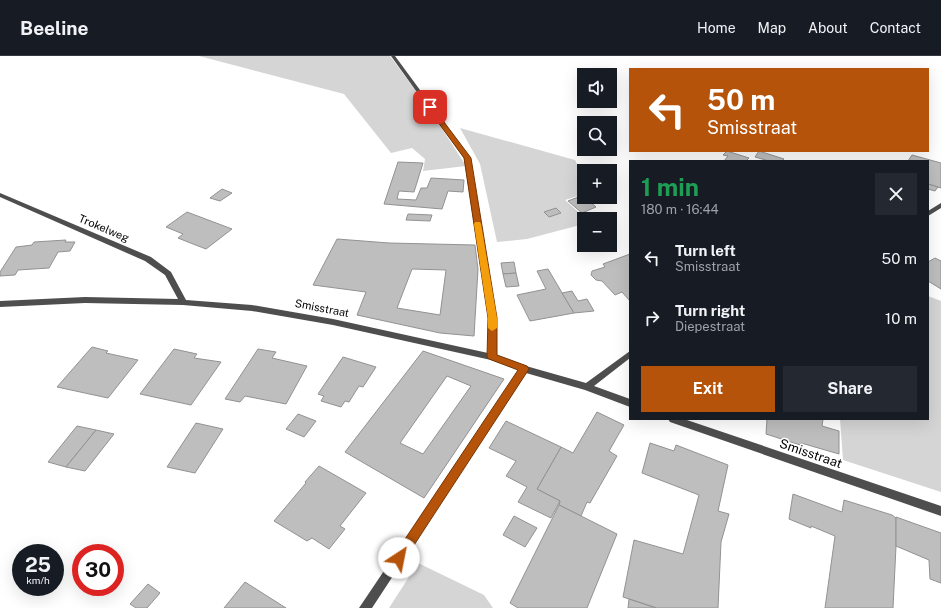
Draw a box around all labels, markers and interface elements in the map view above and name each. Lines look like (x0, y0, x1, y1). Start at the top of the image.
text: Beeline (20, 17, 89, 39)
text: Home (697, 20, 736, 36)
text: Map (758, 20, 786, 36)
text: About (808, 20, 848, 36)
text: Contact (870, 20, 921, 36)
map controls (577, 68, 617, 252)
button: sound (577, 68, 617, 108)
text: 50 m (707, 83, 775, 116)
icon: left (641, 84, 693, 136)
pin (413, 90, 447, 124)
icon: arrive (419, 96, 441, 118)
button: search (577, 116, 617, 156)
text: Smisstraat (707, 117, 797, 138)
button: + (577, 164, 617, 204)
text: 1 min (641, 173, 699, 201)
button: close (875, 173, 917, 215)
text: 180 m · 16:44 (641, 202, 719, 217)
street label: Trokelweg (77, 212, 131, 244)
button: − (577, 212, 617, 252)
text: Turn left (675, 242, 736, 259)
icon: left (641, 247, 663, 269)
text: 50 m (882, 250, 917, 267)
text: Smisstraat (675, 259, 740, 274)
street label: Smisstraat (294, 297, 350, 319)
text: Turn right (675, 302, 745, 319)
icon: right (641, 307, 663, 329)
text: 10 m (885, 310, 917, 327)
text: Diepestraat (675, 319, 745, 334)
button: Exit (641, 366, 775, 412)
button: Share (783, 366, 917, 412)
street label: Smisstraat (778, 436, 844, 471)
position arrow (378, 537, 420, 579)
speed limit sign: 30 (72, 544, 124, 596)
text: 25 (25, 553, 51, 577)
text: km/h (26, 574, 50, 586)

